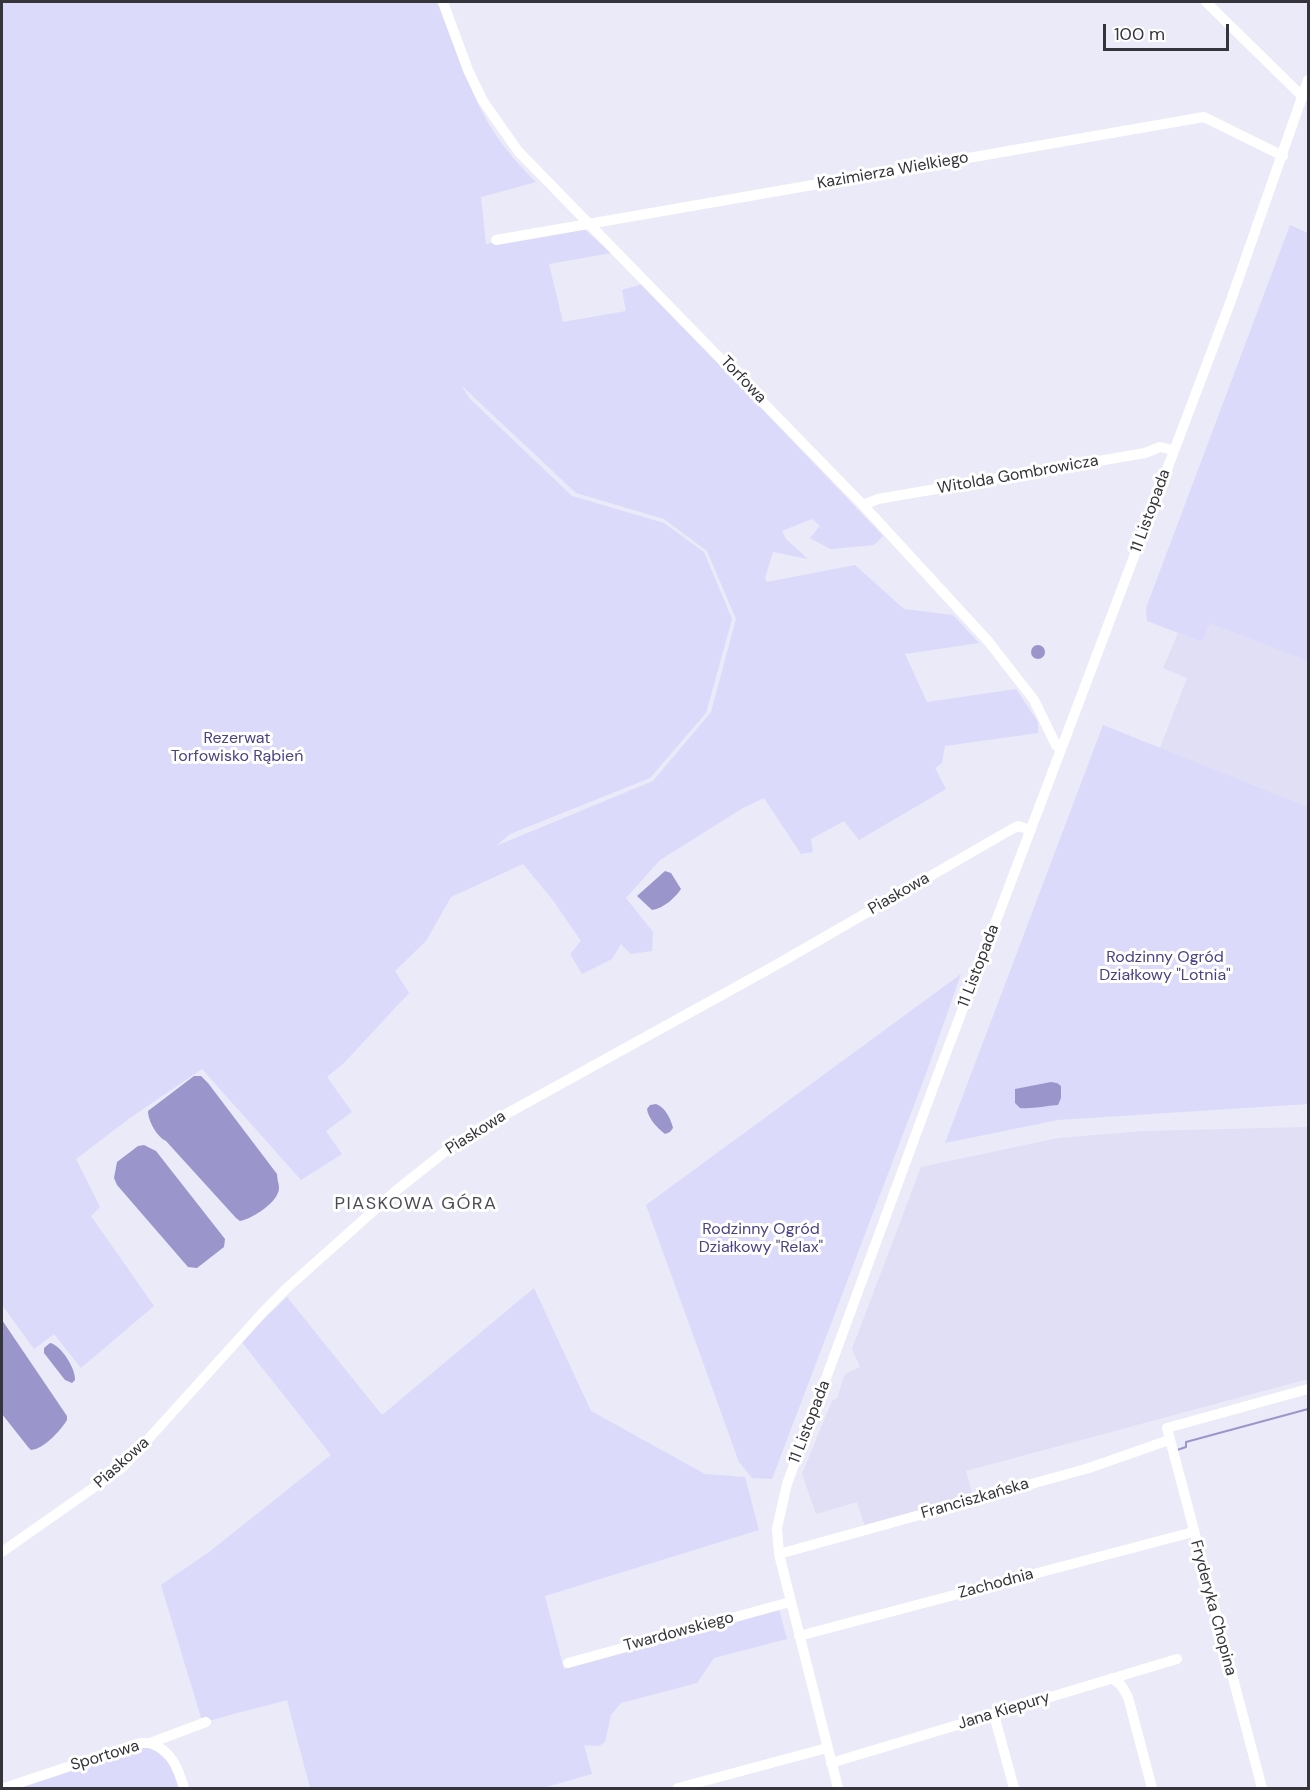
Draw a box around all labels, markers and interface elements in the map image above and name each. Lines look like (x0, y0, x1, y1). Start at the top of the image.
scale bar (1106, 12, 1232, 50)
text: 100 m (1114, 22, 1165, 46)
street label: Kazimierza Wielkiego (816, 148, 970, 194)
street label: Torfowa (716, 353, 770, 407)
street label: Witolda Gombrowicza (936, 451, 1100, 499)
street label: 11 Listopada (1127, 467, 1175, 555)
park label: Rezerwat Torfowisko Rąbień (171, 729, 303, 767)
street label: Piaskowa (865, 869, 933, 919)
street label: 11 Listopada (954, 922, 1004, 1010)
park label: Rodzinny Ogród Działkowy "Lotnia" (1099, 948, 1231, 986)
street label: Piaskowa (442, 1107, 510, 1159)
district label: PIASKOWA GÓRA (335, 1193, 497, 1215)
park label: Rodzinny Ogród Działkowy "Relax" (699, 1220, 823, 1258)
street label: 11 Listopada (785, 1378, 835, 1466)
street label: Piaskowa (91, 1433, 153, 1493)
street label: Franciszkańska (919, 1474, 1031, 1524)
street label: Fryderyka Chopina (1186, 1538, 1240, 1678)
street label: Zachodnia (956, 1565, 1036, 1603)
street label: Twardowskiego (622, 1608, 736, 1656)
street label: Jana Kiepury (956, 1688, 1052, 1734)
street label: Sportowa (68, 1737, 142, 1775)

